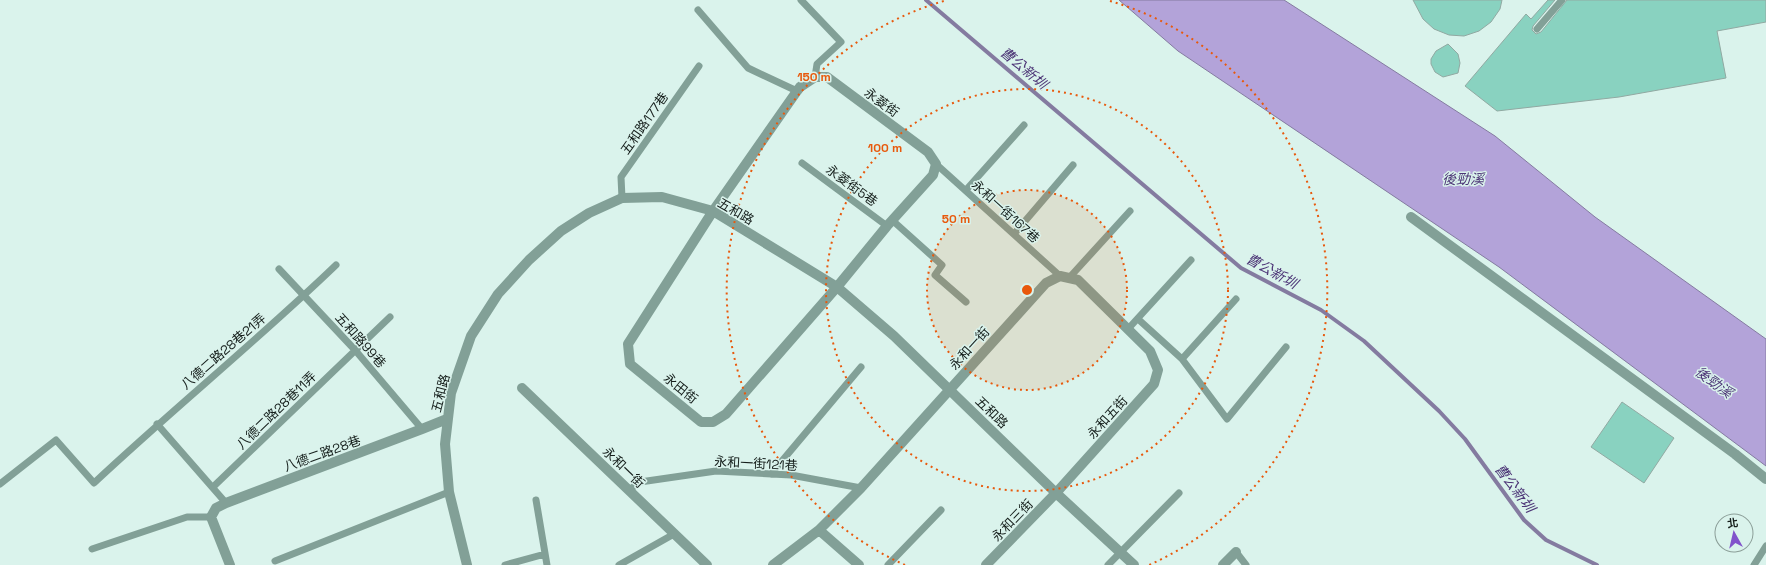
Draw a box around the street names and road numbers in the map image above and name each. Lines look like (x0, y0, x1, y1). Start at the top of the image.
street label: 永菱街 (861, 84, 902, 121)
street label: 五和路177巷 (617, 89, 672, 158)
street label: 永菱街5巷 (823, 161, 881, 210)
street label: 永和一街167巷 (968, 176, 1043, 246)
street label: 五和路 (715, 194, 757, 229)
street label: 五和路99巷 (332, 309, 390, 371)
street label: 八德二路28巷21弄 (177, 310, 269, 393)
street label: 永和一街 (946, 323, 993, 373)
street label: 八德二路28巷11弄 (233, 368, 320, 453)
street label: 永田街 (660, 370, 701, 407)
street label: 五和路 (428, 372, 453, 414)
street label: 永和五街 (1084, 392, 1131, 442)
street label: 五和路 (972, 393, 1012, 432)
street label: 八德二路28巷 (281, 432, 363, 475)
street label: 永和一街 (599, 443, 648, 492)
street label: 永和一街121巷 (714, 453, 798, 474)
street label: 永和三街 (988, 496, 1037, 545)

